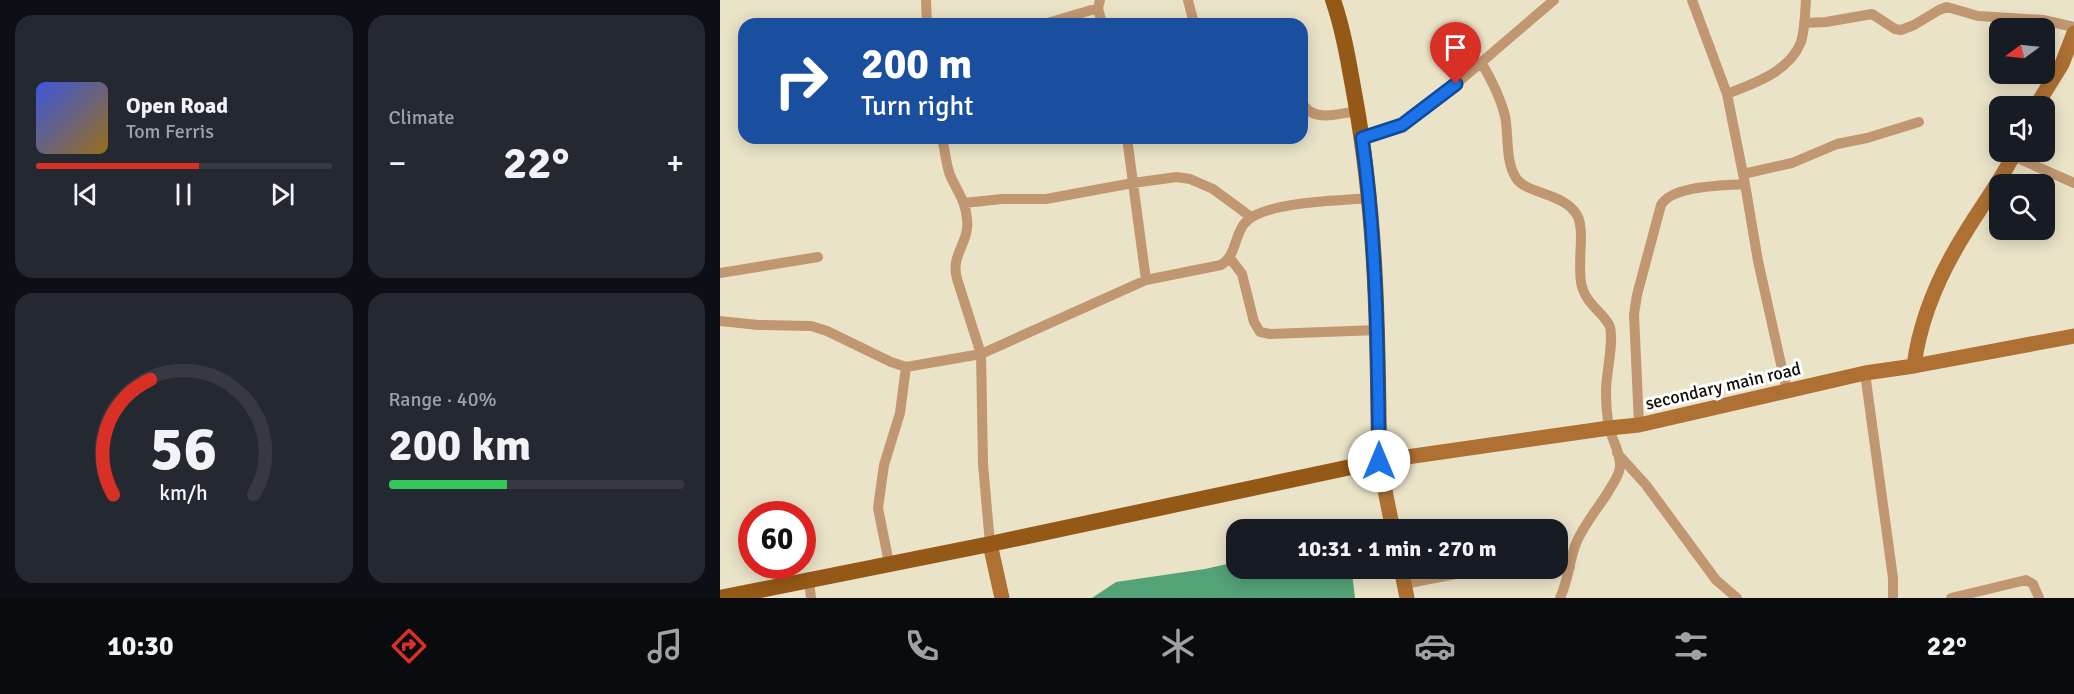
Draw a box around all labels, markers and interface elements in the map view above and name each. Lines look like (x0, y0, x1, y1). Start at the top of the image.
north arrow (1989, 18, 2055, 84)
map controls (1989, 18, 2055, 240)
pin (1430, 22, 1481, 84)
icon: arrive (1439, 31, 1472, 64)
text: 200 m (861, 39, 972, 90)
icon: right (762, 42, 840, 120)
text: Turn right (861, 90, 974, 123)
text: Open Road (126, 92, 228, 119)
button: sound (1989, 96, 2055, 162)
text: Climate (389, 105, 454, 130)
text: Tom Ferris (126, 119, 214, 144)
text: 22° (503, 136, 570, 191)
text: − (389, 143, 406, 184)
text: + (666, 143, 684, 184)
button: search (1989, 174, 2055, 240)
icon: previous (69, 178, 102, 211)
icon: pause (167, 178, 200, 211)
icon: next (266, 178, 299, 211)
street label: secondary main road (1643, 357, 1803, 415)
text: Range · 40% (389, 387, 497, 412)
text: 56 (150, 410, 217, 487)
text: 200 km (389, 418, 531, 473)
position arrow (1347, 429, 1411, 493)
text: km/h (159, 480, 208, 506)
speed limit sign: 60 (738, 501, 816, 579)
text: 10:31 · 1 min · 270 m (1297, 535, 1497, 562)
icon: directions (388, 625, 430, 667)
icon: music (644, 625, 686, 667)
icon: phone (901, 625, 943, 667)
icon: climate (1157, 625, 1199, 667)
icon: car (1414, 625, 1456, 667)
icon: filters (1670, 625, 1712, 667)
text: 10:30 (107, 630, 174, 663)
text: 22° (1927, 630, 1967, 663)

